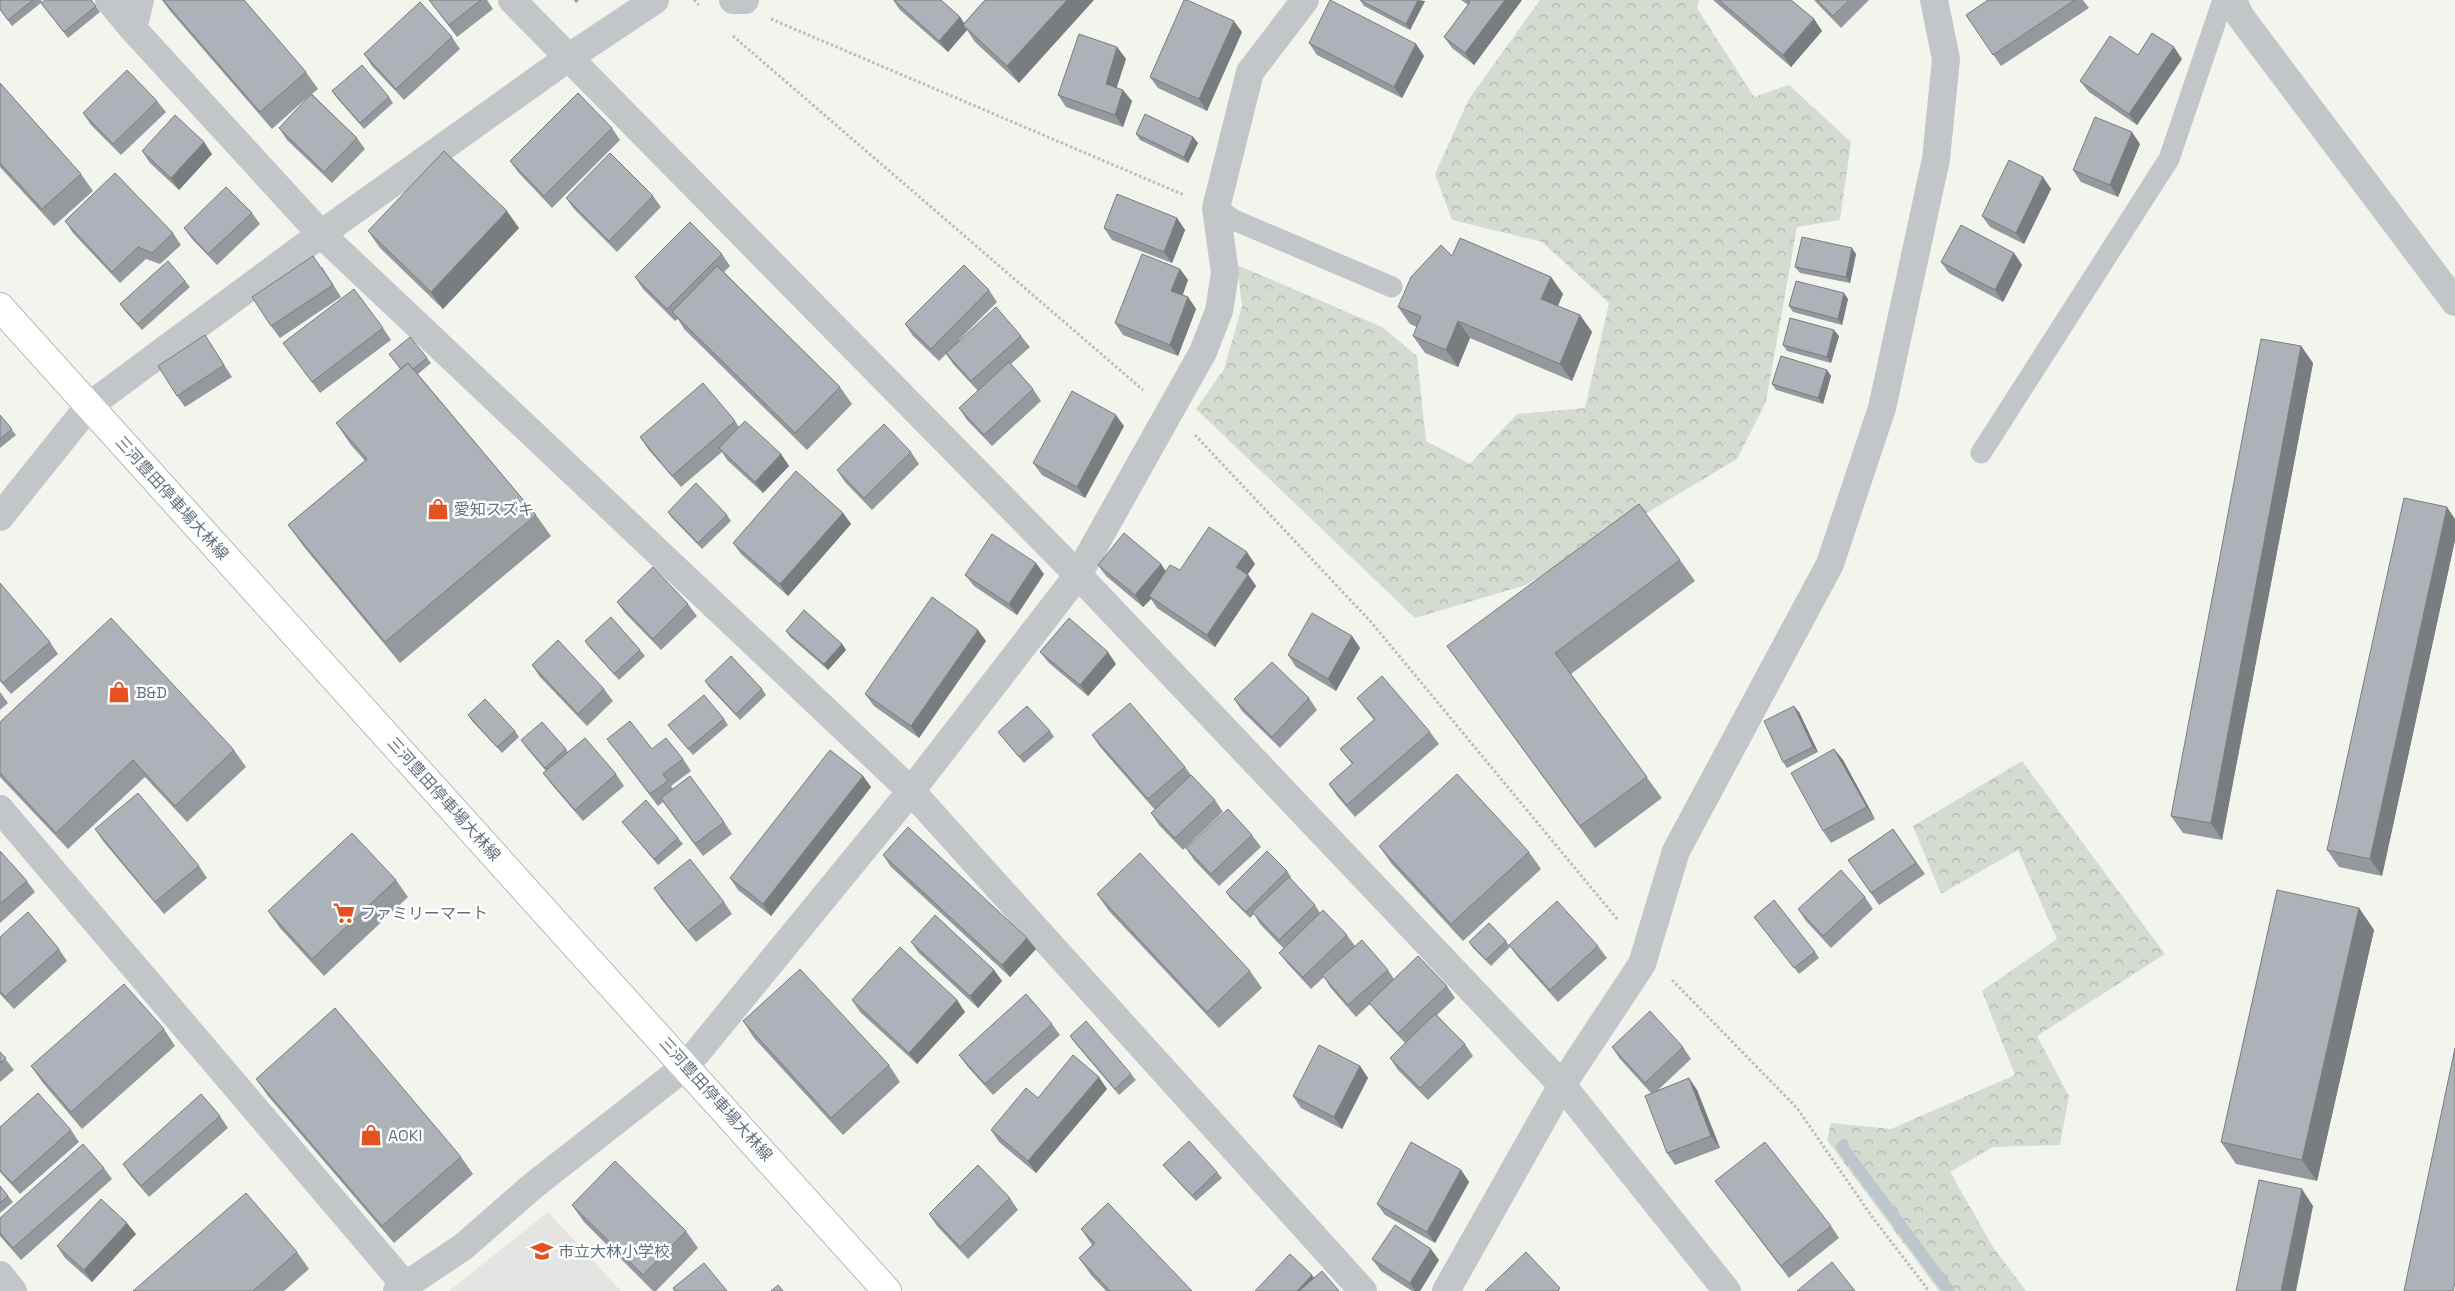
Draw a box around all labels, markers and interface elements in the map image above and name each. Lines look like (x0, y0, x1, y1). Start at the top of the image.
street label: 三河豊田停車場大林線 (111, 432, 233, 564)
shop icon: 愛知スズキ (425, 496, 451, 522)
place label: 愛知スズキ (454, 499, 534, 520)
shop icon: B&D (106, 679, 132, 705)
place label: B&D (136, 682, 167, 703)
street label: 三河豊田停車場大林線 (383, 733, 505, 865)
supermarket icon: ファミリーマート (331, 900, 357, 926)
place label: ファミリーマート (360, 903, 488, 924)
street label: 三河豊田停車場大林線 (655, 1033, 777, 1165)
shop icon: AOKI (358, 1122, 384, 1148)
place label: AOKI (388, 1125, 422, 1146)
school or university icon: 市立大林小学校 (529, 1238, 555, 1264)
place label: 市立大林小学校 (558, 1241, 670, 1262)

